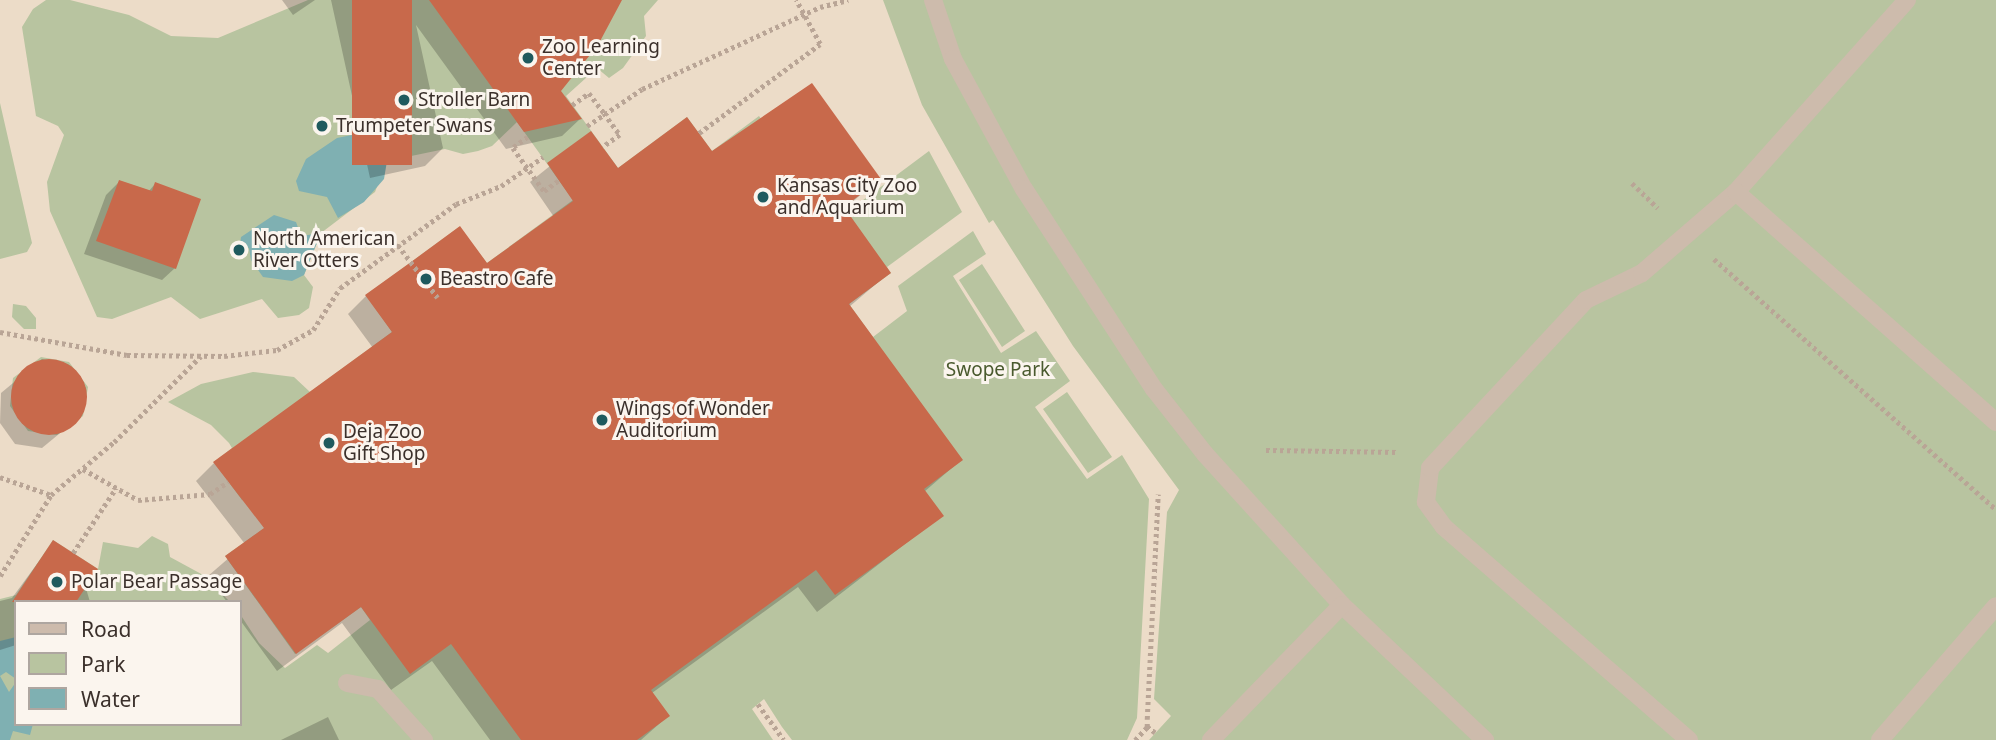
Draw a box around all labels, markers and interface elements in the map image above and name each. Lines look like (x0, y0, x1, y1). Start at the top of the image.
place label: Zoo Learning Center (542, 36, 660, 80)
marker: Zoo Learning Center (520, 50, 536, 66)
place label: Stroller Barn (418, 89, 530, 111)
marker: Stroller Barn (396, 92, 412, 108)
place label: Trumpeter Swans (336, 115, 493, 137)
marker: Trumpeter Swans (314, 118, 330, 134)
place label: Kansas City Zoo and Aquarium (777, 175, 917, 219)
marker: Kansas City Zoo and Aquarium (755, 189, 771, 205)
place label: North American River Otters (253, 228, 395, 272)
marker: North American River Otters (231, 242, 247, 258)
place label: Beastro Cafe (440, 268, 554, 290)
marker: Beastro Cafe (418, 271, 434, 287)
park label: Swope Park (946, 359, 1050, 381)
place label: Wings of Wonder Auditorium (616, 398, 770, 442)
marker: Wings of Wonder Auditorium (594, 412, 610, 428)
place label: Deja Zoo Gift Shop (343, 421, 425, 465)
marker: Deja Zoo Gift Shop (321, 435, 337, 451)
place label: Polar Bear Passage (71, 571, 242, 593)
marker: Polar Bear Passage (49, 574, 65, 590)
legend (14, 600, 242, 726)
text: Road (81, 615, 131, 643)
text: Park (81, 650, 125, 678)
text: Water (81, 685, 140, 713)

